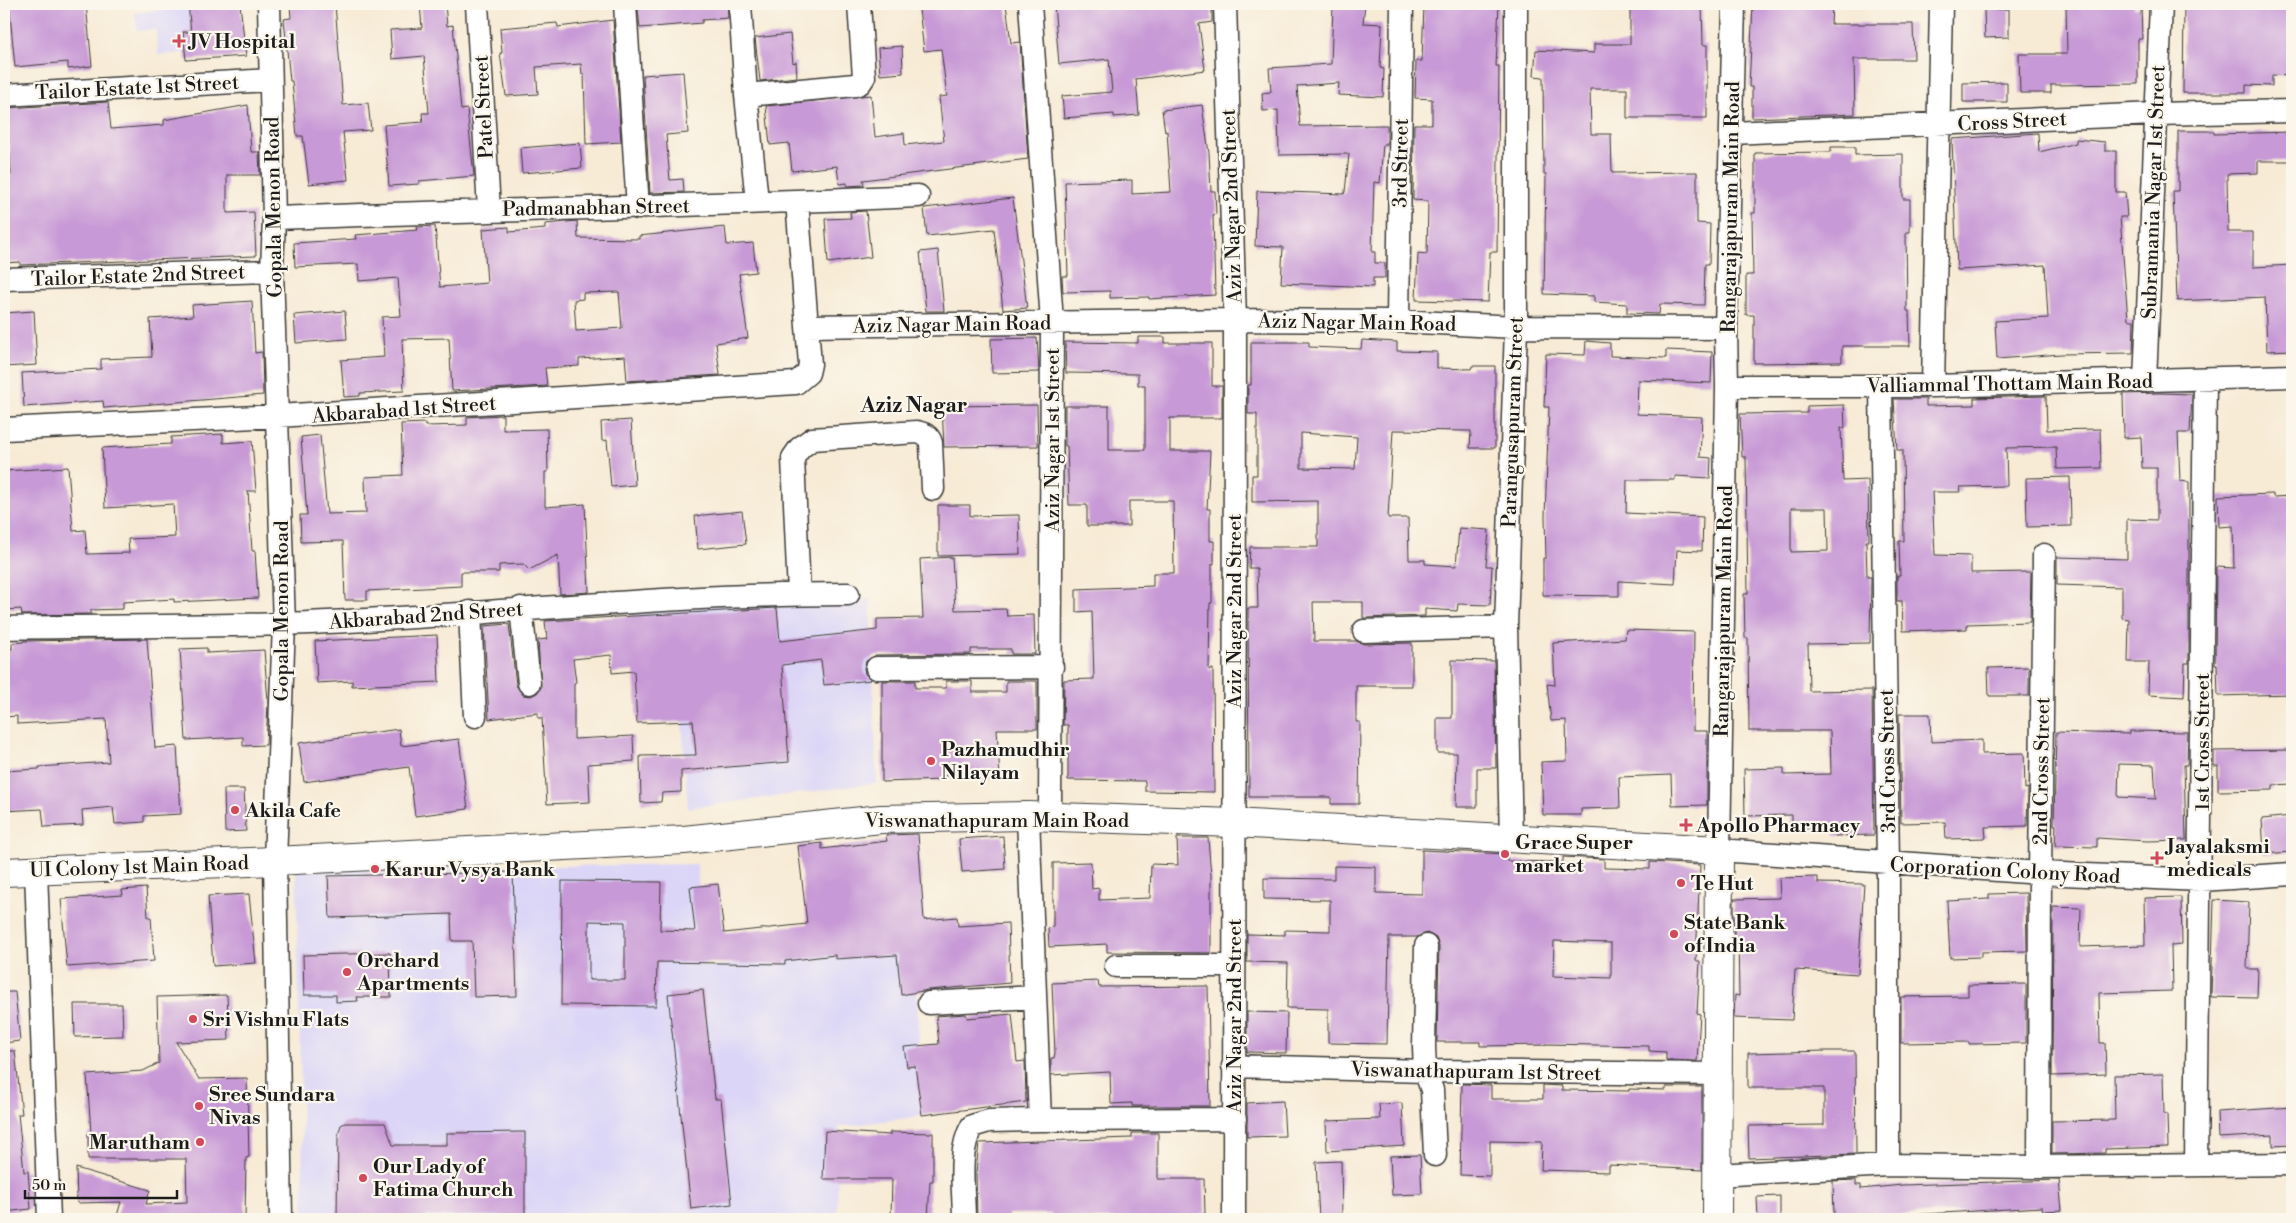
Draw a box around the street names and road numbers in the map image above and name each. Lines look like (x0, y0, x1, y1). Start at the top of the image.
street label: Patel Street (469, 54, 500, 160)
street label: Subramania Nagar 1st Street (2138, 65, 2171, 320)
street label: Tailor Estate 1st Street (35, 71, 240, 106)
street label: Rangarajapuram Main Road (1717, 80, 1746, 333)
street label: Cross Street (1957, 107, 2067, 138)
street label: Aziz Nagar 2nd Street (1217, 108, 1248, 305)
street label: Gopala Menon Road (260, 116, 289, 298)
street label: 3rd Street (1388, 118, 1415, 208)
street label: Padmanabhan Street (502, 194, 690, 223)
street label: Tailor Estate 2nd Street (31, 260, 245, 293)
street label: Aziz Nagar Main Road (1257, 309, 1457, 338)
street label: Aziz Nagar Main Road (852, 311, 1052, 340)
street label: Parangusapuram Street (1497, 316, 1530, 528)
street label: Aziz Nagar 1st Street (1041, 348, 1066, 533)
street label: Valliammal Thottam Main Road (1866, 369, 2154, 400)
street label: Akbarabad 1st Street (310, 392, 497, 429)
street label: Rangarajapuram Main Road (1710, 484, 1739, 737)
street label: Aziz Nagar 2nd Street (1223, 514, 1248, 709)
street label: Gopala Menon Road (270, 520, 295, 702)
street label: Akbarabad 2nd Street (327, 597, 524, 636)
street label: 1st Cross Street (2191, 673, 2216, 811)
street label: 3rd Cross Street (1875, 689, 1902, 833)
street label: 2nd Cross Street (2029, 697, 2056, 845)
street label: Viswanathapuram Main Road (864, 809, 1130, 834)
street label: UI Colony 1st Main Road (29, 851, 250, 884)
street label: Corporation Colony Road (1889, 853, 2121, 890)
street label: Aziz Nagar 2nd Street (1223, 919, 1248, 1114)
street label: Viswanathapuram 1st Street (1349, 1058, 1602, 1087)

